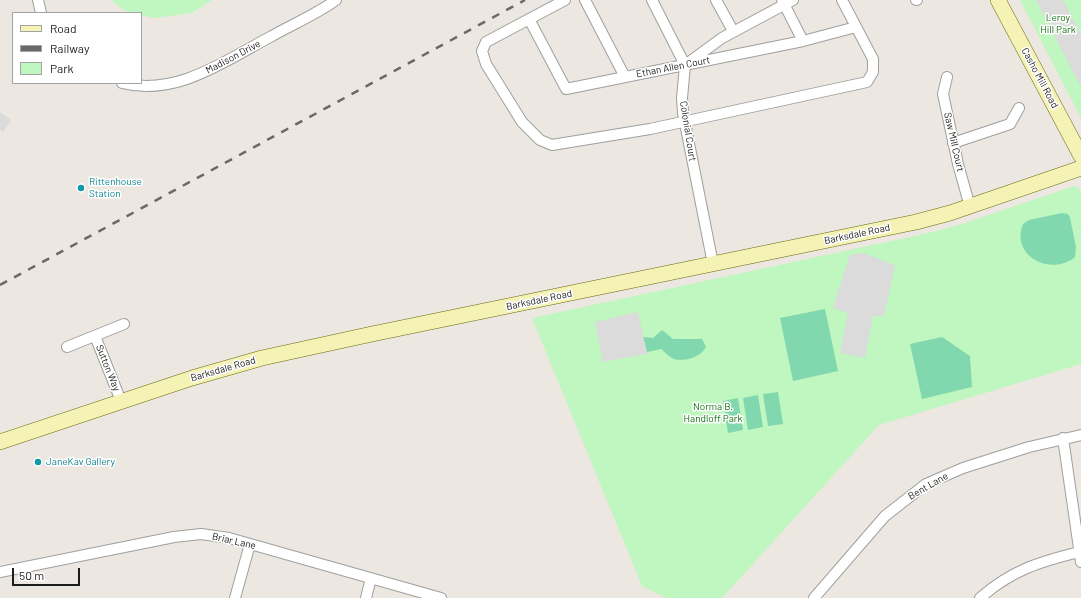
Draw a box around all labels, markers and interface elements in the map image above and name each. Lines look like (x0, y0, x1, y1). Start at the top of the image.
legend (12, 12, 142, 84)
park label: Leroy Hill Park (1040, 12, 1076, 36)
text: Road (50, 21, 77, 35)
street label: Madison Drive (204, 38, 262, 76)
text: Railway (50, 41, 89, 55)
street label: Casho Mill Road (1019, 46, 1061, 110)
street label: Ethan Allen Court (635, 54, 711, 80)
text: Park (50, 61, 74, 75)
street label: Colonial Court (677, 100, 699, 162)
street label: Saw Mill Court (941, 111, 967, 173)
place label: Rittenhouse Station (89, 176, 142, 200)
marker: Rittenhouse Station (76, 183, 86, 193)
street label: Barksdale Road (823, 221, 891, 247)
street label: Barksdale Road (505, 287, 573, 313)
street label: Sutton Way (93, 343, 123, 393)
street label: Barksdale Road (189, 354, 257, 384)
park label: Norma B. Handloff Park (684, 401, 742, 424)
place label: JaneKav Gallery (46, 456, 115, 468)
marker: JaneKav Gallery (33, 457, 43, 467)
street label: Bent Lane (906, 470, 950, 502)
street label: Briar Lane (211, 530, 257, 552)
scale bar (14, 560, 82, 586)
text: 50 m (19, 568, 44, 582)

